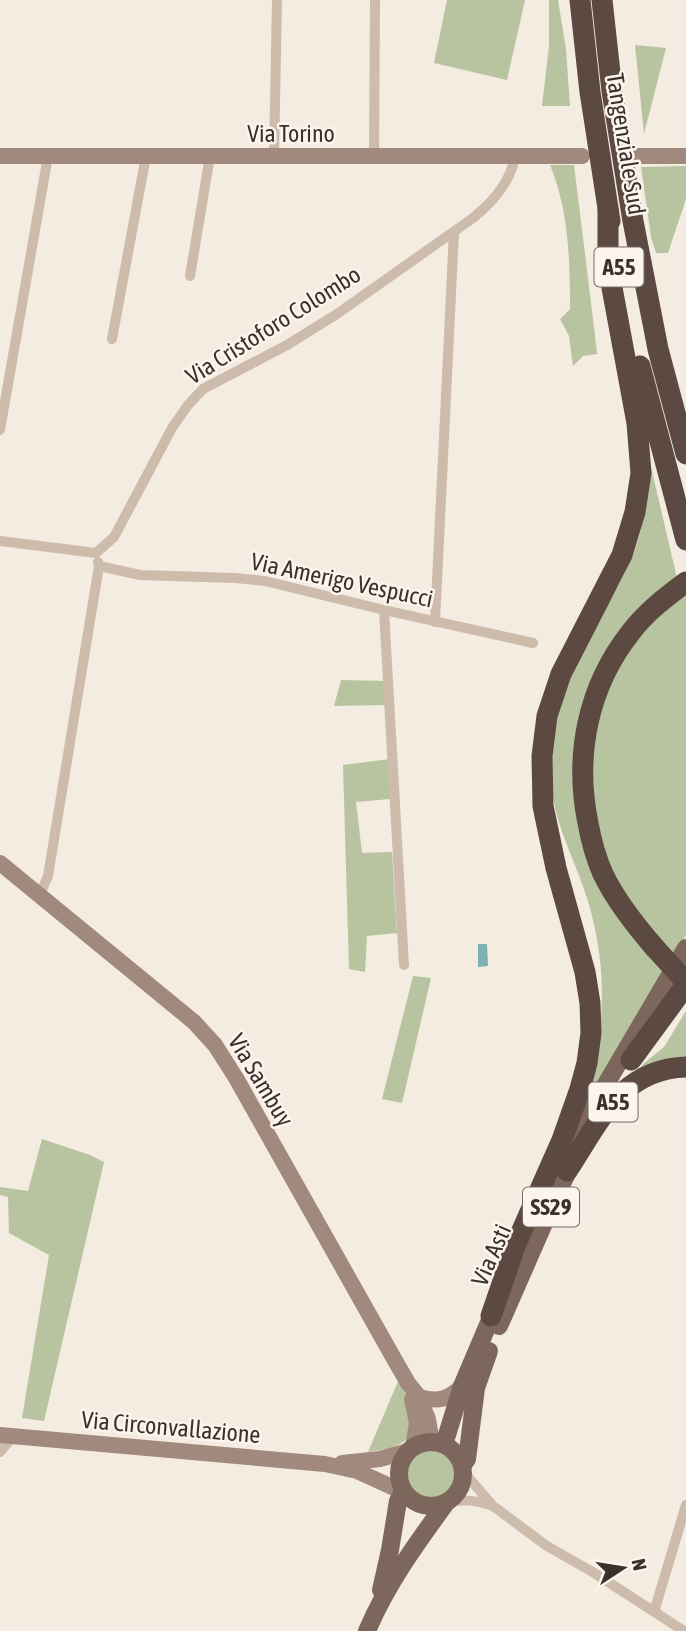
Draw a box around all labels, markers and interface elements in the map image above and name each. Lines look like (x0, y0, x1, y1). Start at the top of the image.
street label: Tangenziale Sud (602, 71, 650, 217)
street label: Via Torino (247, 120, 335, 147)
road number: A55 (594, 248, 644, 286)
street label: Via Cristoforo Colombo (181, 260, 365, 390)
street label: Via Amerigo Vespucci (249, 548, 435, 612)
street label: Via Sambuy (223, 1029, 299, 1131)
road number: A55 (588, 1082, 638, 1121)
road number: SS29 (523, 1188, 579, 1226)
street label: Via Asti (466, 1220, 516, 1290)
street label: Via Circonvallazione (80, 1406, 262, 1448)
north arrow (588, 1533, 658, 1603)
text: N (628, 1557, 652, 1572)

